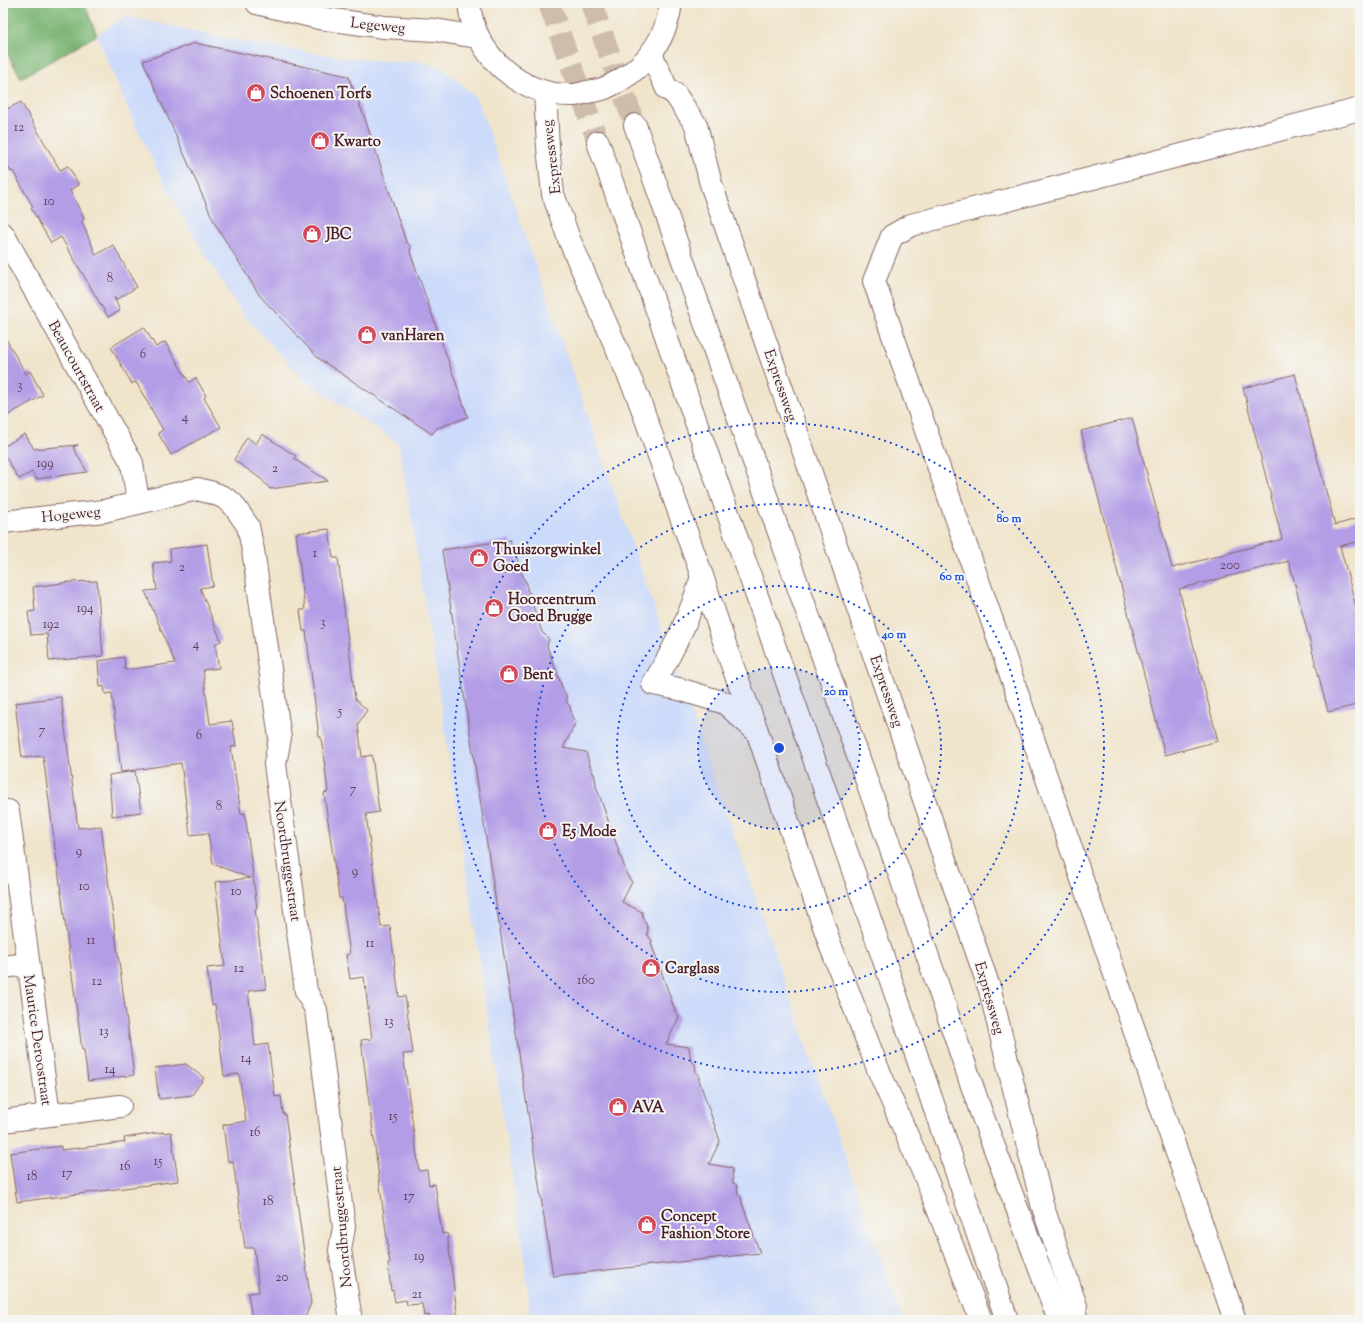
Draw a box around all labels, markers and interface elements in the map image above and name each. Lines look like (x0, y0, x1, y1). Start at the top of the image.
street label: Legeweg (349, 13, 406, 40)
shop icon: Schoenen Torfs (245, 82, 267, 104)
place label: Schoenen Torfs (270, 84, 371, 105)
street label: Expressweg (537, 118, 567, 195)
house number: 12 (14, 119, 24, 137)
shop icon: Kwarto (309, 130, 331, 152)
place label: Kwarto (334, 132, 381, 153)
house number: 10 (43, 193, 55, 211)
shop icon: JBC (301, 223, 323, 245)
place label: JBC (325, 225, 352, 246)
house number: 8 (107, 270, 113, 288)
street label: Beaucourtstraat (42, 317, 110, 416)
shop icon: vanHaren (356, 324, 378, 346)
place label: vanHaren (381, 326, 445, 347)
house number: 6 (140, 346, 146, 364)
street label: Expressweg (757, 347, 802, 424)
house number: 3 (17, 377, 23, 395)
house number: 4 (182, 409, 189, 427)
house number: 199 (37, 455, 53, 473)
house number: 2 (272, 460, 278, 478)
street label: Hogeweg (41, 502, 102, 529)
text: 80 m (997, 510, 1021, 528)
place label: Thuiszorgwinkel Goed (493, 540, 602, 578)
house number: 1 (313, 545, 318, 563)
shop icon: Thuiszorgwinkel Goed (468, 547, 490, 569)
house number: 200 (1220, 557, 1240, 575)
house number: 2 (179, 559, 185, 577)
text: 60 m (940, 568, 964, 586)
place label: Hoorcentrum Goed Brugge (508, 590, 597, 628)
shop icon: Hoorcentrum Goed Brugge (483, 597, 505, 619)
house number: 194 (76, 600, 94, 618)
house number: 3 (320, 614, 326, 632)
house number: 192 (43, 616, 59, 634)
text: 40 m (881, 626, 906, 644)
house number: 4 (193, 636, 200, 654)
street label: Expressweg (863, 653, 908, 730)
shop icon: Bent (498, 663, 520, 685)
place label: Bent (523, 665, 554, 686)
text: 20 m (824, 683, 848, 701)
house number: 5 (337, 703, 343, 721)
house number: 7 (39, 722, 46, 740)
house number: 6 (196, 727, 202, 745)
centre of rings (772, 741, 786, 755)
house number: 7 (350, 781, 357, 799)
house number: 8 (216, 798, 222, 816)
street label: Noordbruggestraat (268, 799, 305, 923)
shop icon: E5 Mode (537, 820, 559, 842)
place label: E5 Mode (562, 822, 616, 843)
house number: 9 (76, 843, 82, 861)
house number: 9 (352, 863, 358, 881)
house number: 10 (78, 878, 90, 896)
house number: 10 (230, 883, 242, 901)
house number: 11 (87, 932, 96, 950)
house number: 11 (366, 935, 375, 953)
shop icon: Carglass (640, 957, 662, 979)
place label: Carglass (665, 959, 720, 980)
street label: Expressweg (968, 959, 1009, 1037)
house number: 12 (234, 960, 244, 978)
house number: 160 (577, 972, 595, 990)
street label: Maurice Deroostraat (17, 973, 56, 1107)
house number: 12 (92, 973, 102, 991)
house number: 13 (384, 1013, 394, 1031)
house number: 13 (99, 1023, 109, 1041)
house number: 14 (241, 1050, 252, 1068)
house number: 14 (105, 1061, 116, 1079)
shop icon: AVA (607, 1096, 629, 1118)
place label: AVA (632, 1098, 665, 1119)
house number: 15 (389, 1108, 398, 1126)
house number: 16 (250, 1124, 260, 1142)
house number: 15 (154, 1153, 163, 1171)
house number: 16 (120, 1158, 130, 1176)
house number: 17 (62, 1165, 73, 1183)
street label: Noordbruggestraat (327, 1165, 358, 1288)
house number: 18 (27, 1168, 37, 1186)
house number: 17 (404, 1188, 415, 1206)
house number: 18 (263, 1193, 273, 1211)
place label: Concept Fashion Store (661, 1207, 750, 1245)
shop icon: Concept Fashion Store (636, 1214, 658, 1236)
house number: 19 (414, 1248, 424, 1266)
house number: 20 (276, 1269, 289, 1287)
house number: 21 (412, 1286, 423, 1304)

